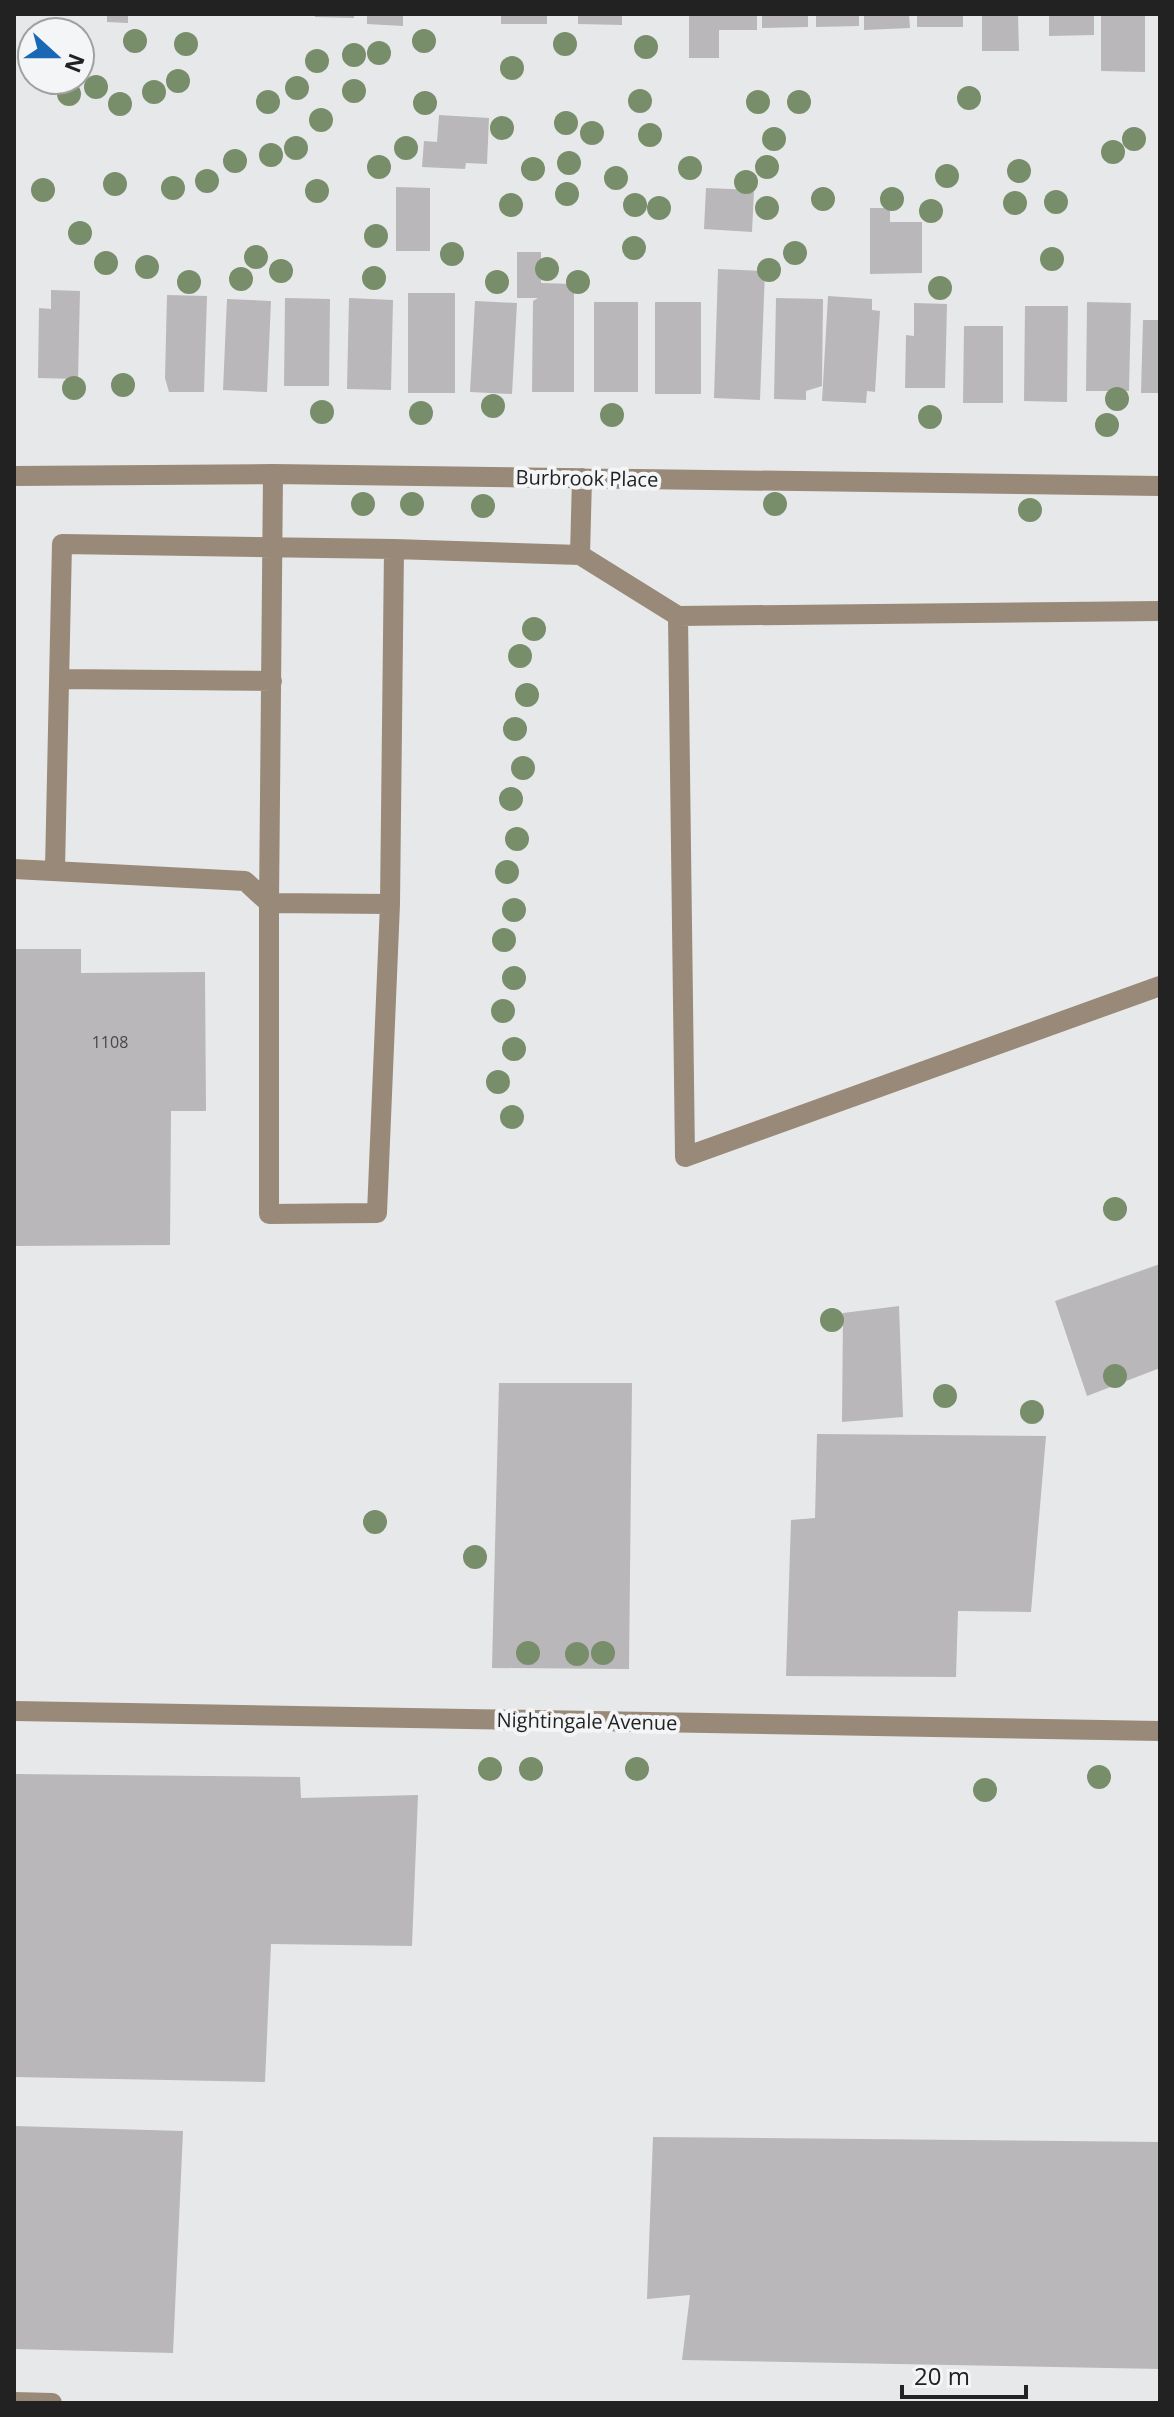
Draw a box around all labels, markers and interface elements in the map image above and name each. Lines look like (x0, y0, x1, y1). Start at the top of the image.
north arrow (16, 16, 96, 96)
text: N (58, 50, 93, 77)
street label: Burbrook Place (516, 463, 658, 493)
house number: 1108 (92, 1031, 128, 1053)
street label: Nightingale Avenue (496, 1706, 678, 1736)
scale bar (902, 2349, 1026, 2399)
text: 20 m (914, 2359, 970, 2392)

